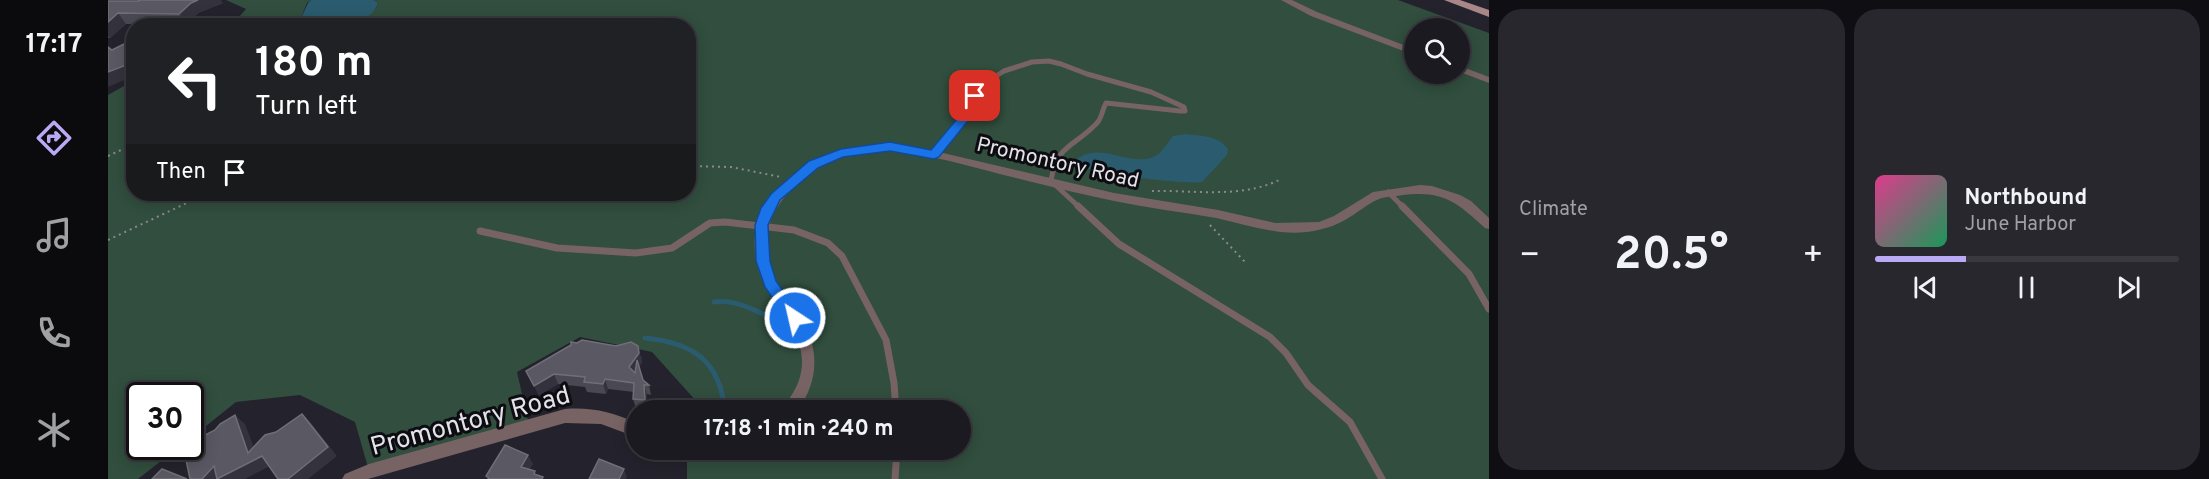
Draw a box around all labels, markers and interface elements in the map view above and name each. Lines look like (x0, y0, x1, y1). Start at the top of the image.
map controls (1404, 18, 1470, 84)
button: search (1404, 18, 1470, 84)
text: 17:17 (25, 28, 83, 62)
text: 180 m (255, 38, 372, 91)
icon: left (156, 42, 234, 120)
pin (949, 70, 1000, 121)
icon: arrive (958, 79, 991, 112)
text: Turn left (255, 90, 357, 124)
icon: directions (33, 117, 75, 159)
street label: Promontory Road (974, 132, 1142, 195)
icon: arrive (218, 156, 251, 189)
text: Then (156, 159, 206, 186)
text: Northbound (1965, 185, 2087, 212)
text: Climate (1519, 197, 1588, 223)
text: June Harbor (1965, 212, 2076, 238)
icon: music (33, 214, 75, 256)
text: 20.5° (1614, 228, 1728, 285)
text: − (1519, 236, 1540, 278)
text: + (1802, 236, 1823, 278)
icon: previous (1909, 271, 1942, 304)
icon: pause (2010, 271, 2043, 304)
icon: next (2112, 271, 2145, 304)
position arrow (763, 286, 827, 350)
icon: phone (33, 312, 75, 354)
street label: Promontory Road (367, 380, 574, 465)
speed limit sign: 30 (126, 382, 204, 460)
icon: climate (33, 409, 75, 451)
text: 17:18 · 1 min · 240 m (703, 416, 894, 443)

